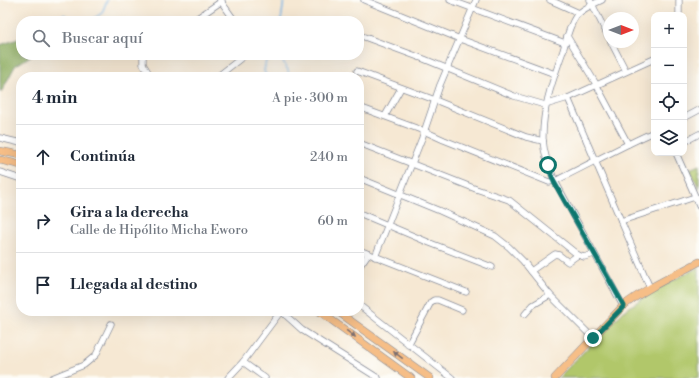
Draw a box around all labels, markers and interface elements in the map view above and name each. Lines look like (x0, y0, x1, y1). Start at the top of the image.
north arrow (603, 12, 639, 48)
map controls (651, 12, 687, 156)
button: + (651, 12, 687, 48)
search box (16, 16, 364, 60)
icon: search (30, 27, 52, 49)
text: Buscar aquí (62, 29, 143, 48)
button: − (651, 48, 687, 84)
button: locate (651, 84, 687, 120)
text: 4 min (32, 87, 77, 109)
text: A pie · 300 m (272, 90, 348, 106)
button: layers (651, 120, 687, 156)
icon: ahead (32, 146, 54, 168)
text: Continúa (70, 147, 135, 166)
text: 240 m (310, 149, 348, 165)
route start (539, 156, 557, 174)
text: Gira a la derecha (70, 203, 189, 222)
icon: right (32, 210, 54, 232)
text: 60 m (317, 213, 348, 229)
text: Calle de Hipólito Micha Eworo (70, 222, 248, 238)
icon: arrive (32, 274, 54, 296)
text: Llegada al destino (70, 275, 198, 294)
route end (584, 329, 602, 347)
one-way arrow (345, 330, 356, 338)
one-way arrow (393, 351, 404, 359)

